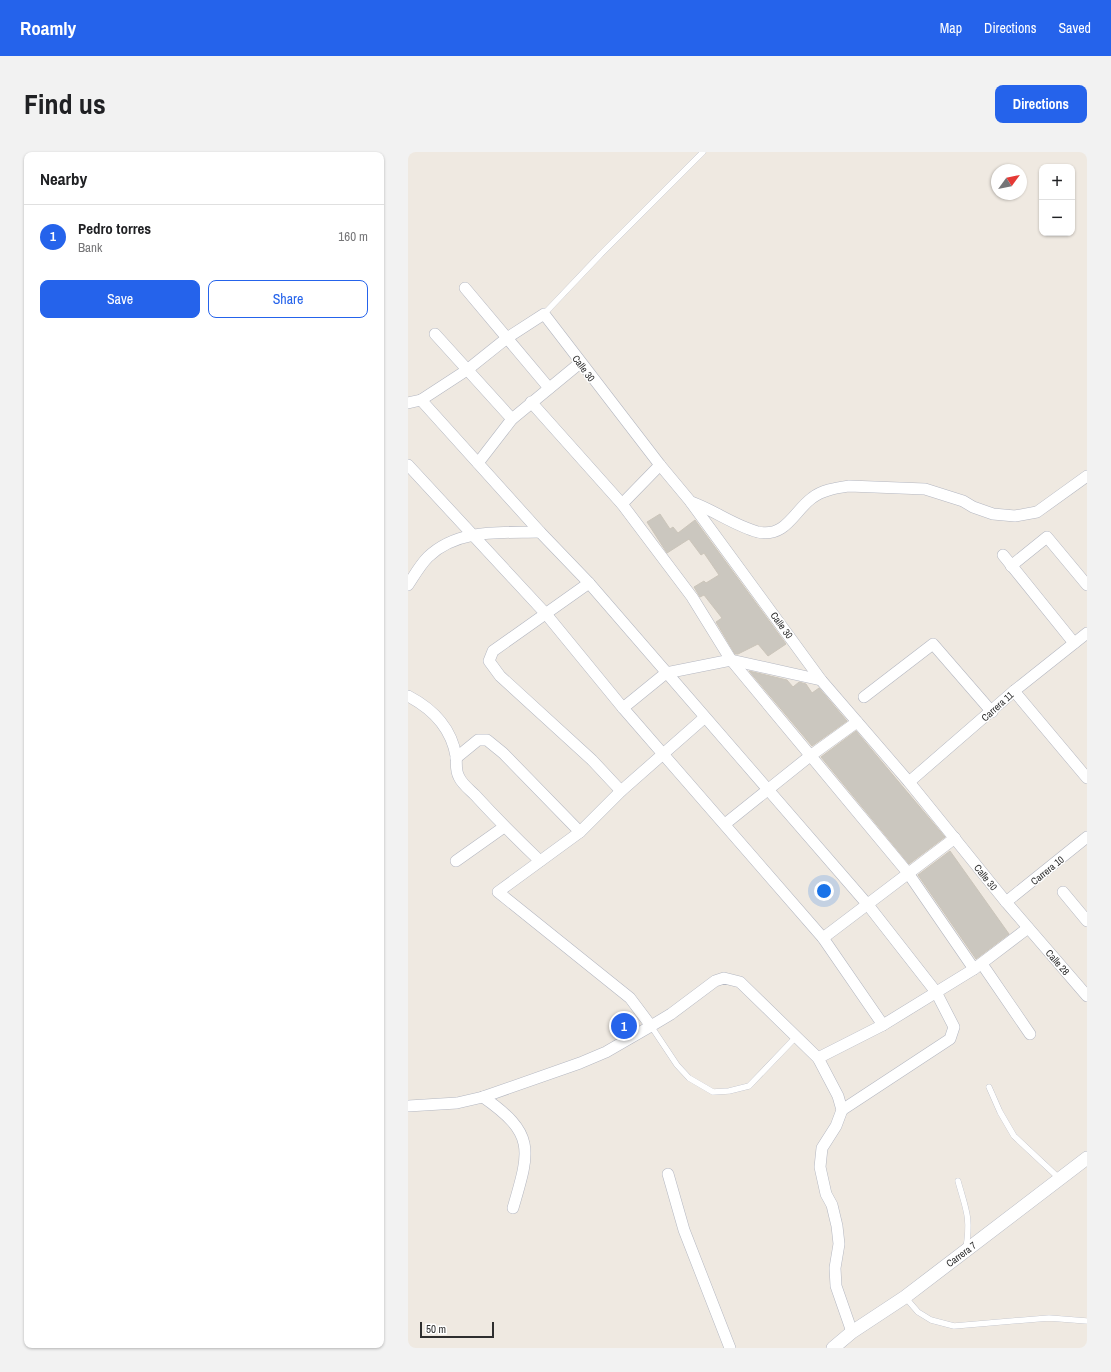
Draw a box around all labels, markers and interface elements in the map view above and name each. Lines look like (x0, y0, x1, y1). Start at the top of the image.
text: Roamly (20, 15, 76, 41)
text: Map (940, 19, 962, 37)
text: Directions (984, 19, 1036, 37)
text: Saved (1058, 19, 1091, 37)
text: Find us (24, 85, 106, 123)
button: Directions (995, 85, 1087, 123)
north arrow (991, 164, 1027, 200)
map controls (1039, 164, 1075, 236)
button: + (1039, 164, 1075, 200)
text: Nearby (40, 167, 87, 190)
button: − (1039, 200, 1075, 236)
text: Pedro torres (78, 218, 151, 239)
text: 1 (50, 228, 56, 245)
text: 160 m (338, 228, 368, 245)
text: Bank (78, 239, 102, 256)
button: Save (40, 280, 200, 318)
button: Share (208, 280, 368, 318)
street label: Calle 30 (569, 352, 598, 385)
street label: Calle 30 (767, 609, 796, 642)
street label: Carrera 11 (979, 688, 1016, 724)
street label: Carrera 10 (1028, 853, 1067, 888)
street label: Calle 30 (971, 862, 1000, 893)
your location (814, 881, 834, 901)
street label: Calle 28 (1043, 947, 1073, 978)
pin: 1 (611, 1011, 637, 1041)
street label: Carrera 7 (944, 1239, 979, 1270)
scale bar (420, 1320, 494, 1339)
text: 50 m (426, 1322, 446, 1336)

